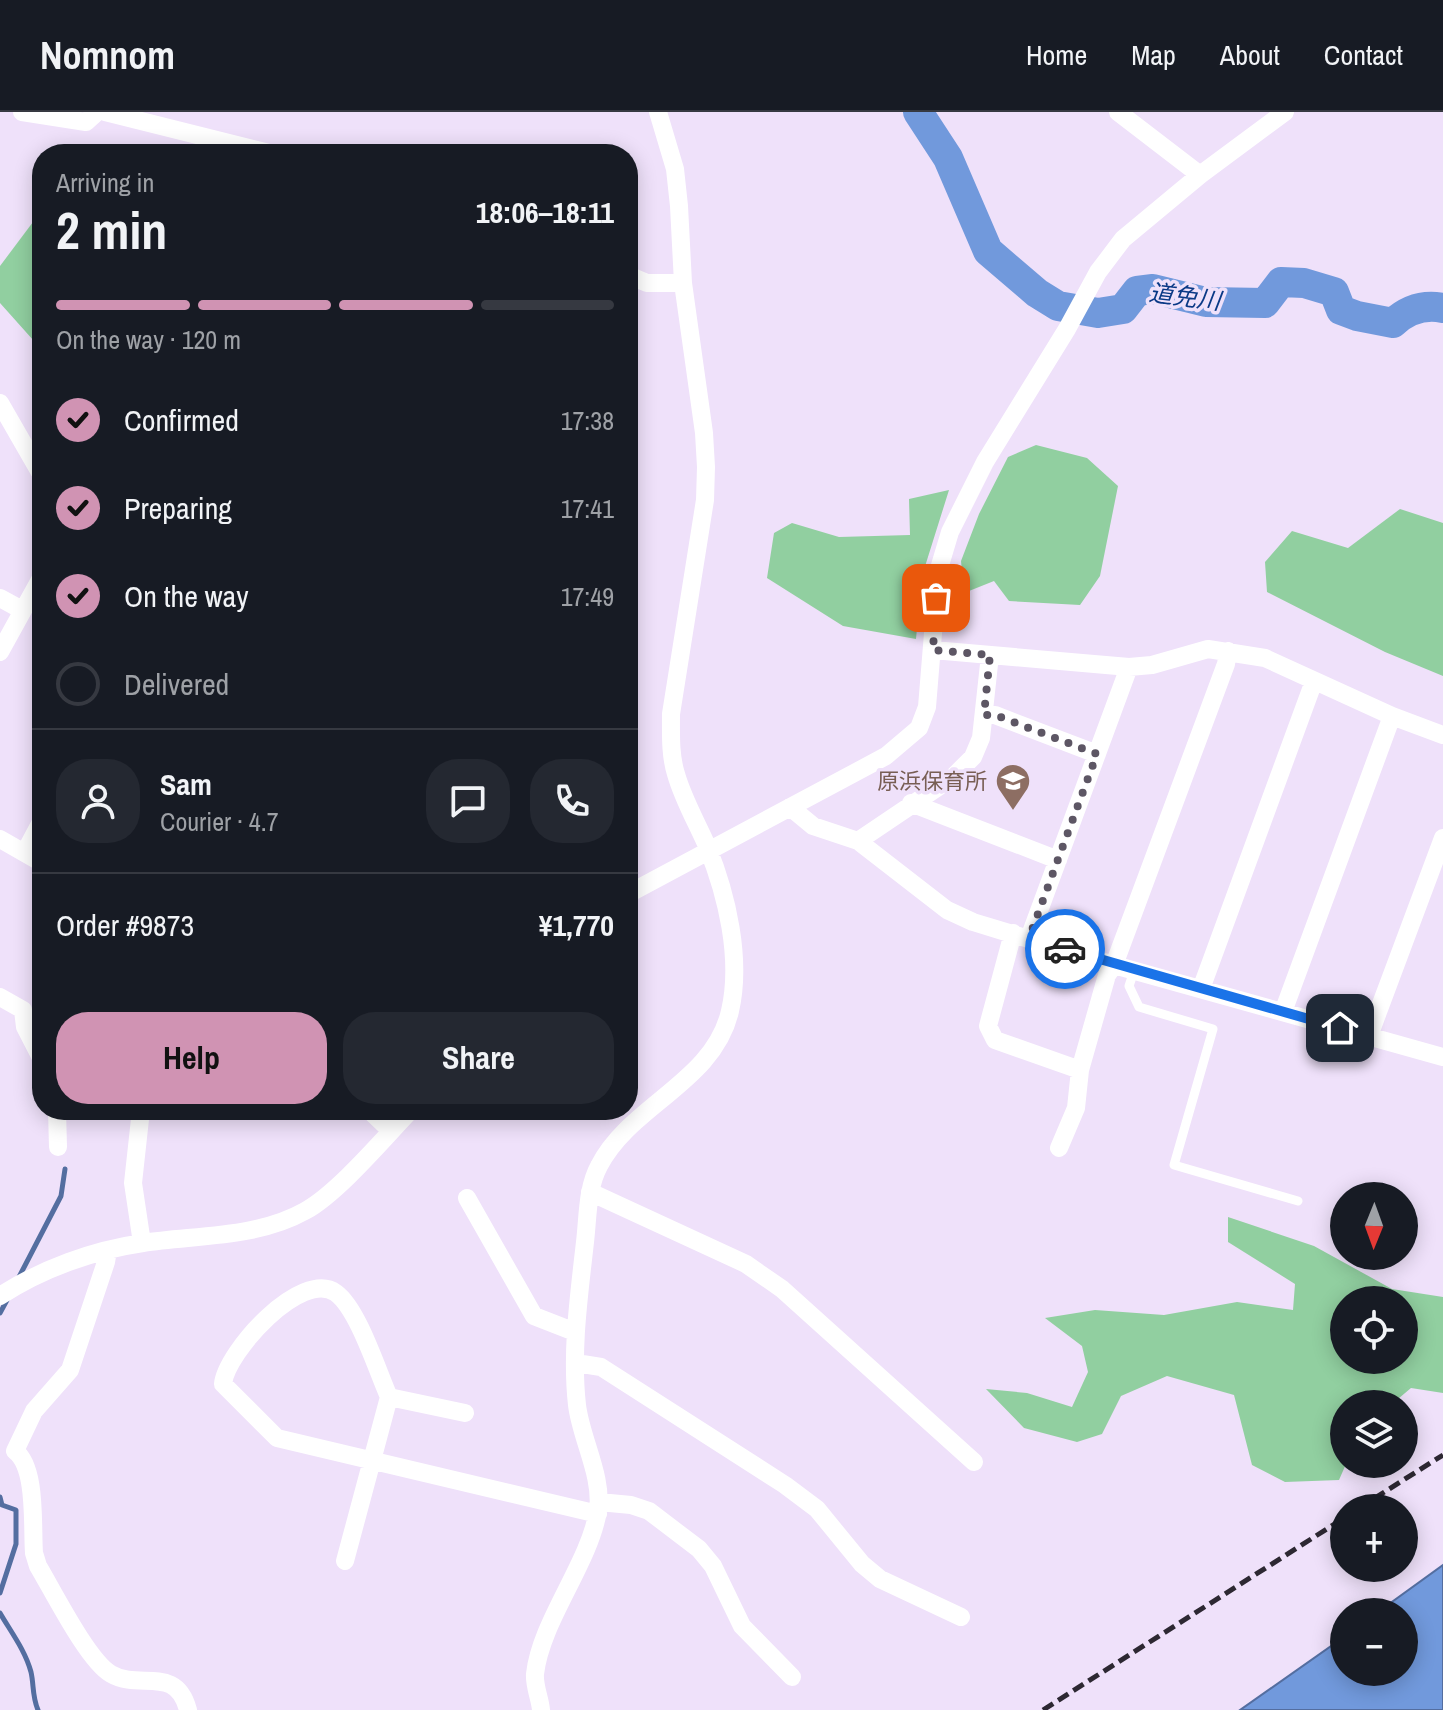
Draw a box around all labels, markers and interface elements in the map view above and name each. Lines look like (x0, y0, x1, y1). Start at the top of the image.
text: Nomnom (40, 30, 175, 81)
text: Home (1026, 36, 1087, 74)
text: Map (1131, 36, 1176, 74)
text: About (1220, 36, 1280, 74)
text: Contact (1324, 36, 1403, 74)
text: Arriving in (56, 165, 154, 200)
text: 18:06–18:11 (476, 192, 614, 232)
text: 2 min (56, 195, 167, 265)
water label: 道免川 (1147, 276, 1226, 317)
text: On the way · 120 m (56, 322, 241, 357)
icon: check (56, 398, 100, 442)
text: Confirmed (124, 400, 239, 440)
text: 17:38 (561, 403, 614, 438)
icon: check (56, 486, 100, 530)
text: Preparing (124, 488, 232, 528)
text: 17:41 (561, 491, 614, 526)
pin (902, 564, 970, 632)
icon: check (56, 574, 100, 618)
text: On the way (124, 576, 248, 616)
icon: bag (914, 576, 958, 620)
text: 17:49 (561, 579, 614, 614)
text: Delivered (124, 664, 229, 704)
button: person (56, 759, 140, 843)
button: chat (426, 759, 510, 843)
button: phone (530, 759, 614, 843)
school or university icon: 原浜保育所 (994, 762, 1032, 812)
text: Sam (160, 764, 212, 804)
place label: 原浜保育所 (877, 766, 987, 796)
text: Courier · 4.7 (160, 804, 279, 839)
text: Order #9873 (56, 905, 194, 945)
text: ¥1,770 (539, 905, 614, 945)
courier (1025, 909, 1105, 989)
icon: car (1043, 927, 1087, 971)
pin (1306, 994, 1374, 1062)
icon: home (1318, 1006, 1362, 1050)
button: Help (56, 1012, 327, 1104)
button: Share (343, 1012, 614, 1104)
north arrow (1330, 1182, 1418, 1270)
map controls (1330, 1182, 1418, 1686)
button: locate (1330, 1286, 1418, 1374)
button: layers (1330, 1390, 1418, 1478)
button: + (1330, 1494, 1418, 1582)
button: − (1330, 1598, 1418, 1686)

